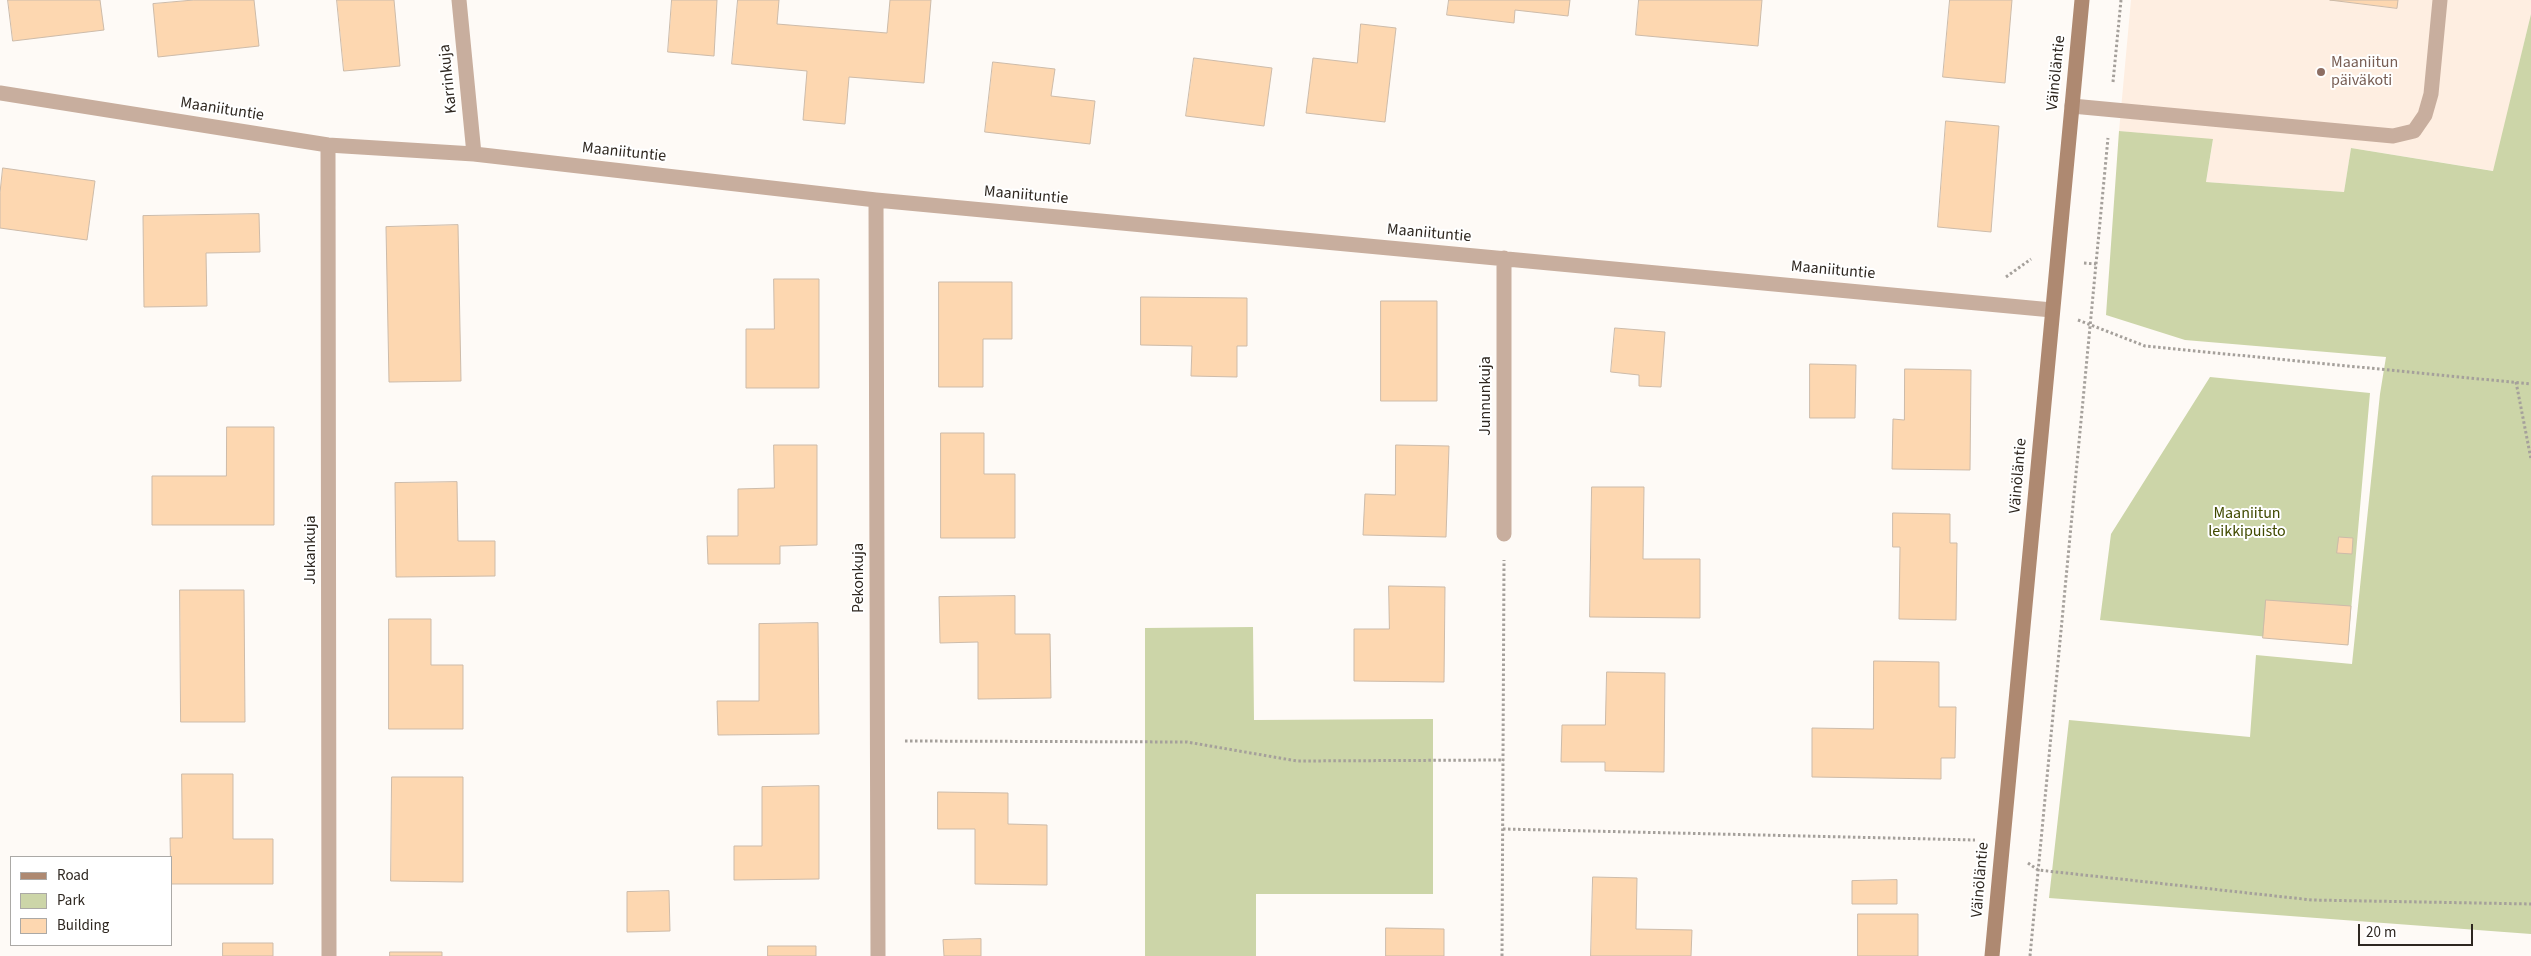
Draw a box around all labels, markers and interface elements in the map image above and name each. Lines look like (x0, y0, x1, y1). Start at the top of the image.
street label: Väinöläntie (2044, 34, 2070, 112)
street label: Karrinkuja (436, 43, 462, 115)
place label: Maaniitun päiväkoti (2331, 53, 2398, 91)
marker: Maaniitun päiväkoti (2315, 66, 2327, 78)
street label: Maaniituntie (179, 94, 265, 126)
street label: Maaniituntie (581, 139, 667, 167)
street label: Maaniituntie (983, 183, 1069, 209)
street label: Maaniituntie (1386, 221, 1472, 247)
street label: Maaniituntie (1790, 258, 1876, 284)
street label: Junnunkuja (1476, 356, 1496, 436)
street label: Väinöläntie (2006, 438, 2032, 514)
park label: Maaniitun leikkipuisto (2208, 504, 2286, 542)
street label: Jukankuja (301, 515, 321, 585)
street label: Pekonkuja (849, 543, 869, 613)
street label: Väinöläntie (1968, 842, 1994, 918)
legend (10, 856, 172, 946)
text: Road (57, 865, 89, 886)
text: Park (57, 890, 85, 911)
scale bar (2361, 914, 2476, 946)
text: Building (57, 915, 109, 936)
text: 20 m (2366, 922, 2396, 943)

